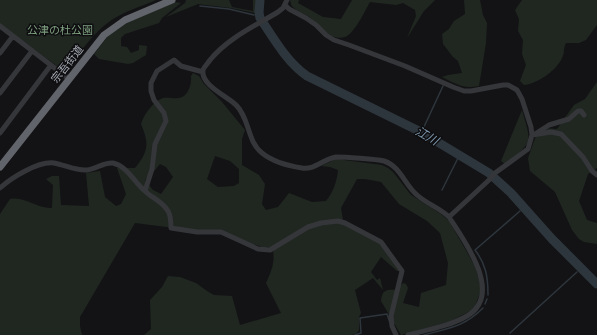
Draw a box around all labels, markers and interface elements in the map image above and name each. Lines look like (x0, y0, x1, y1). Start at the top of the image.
park label: 公津の杜公園 (27, 23, 93, 36)
street label: 宗吾街道 (48, 42, 85, 85)
water label: 江川 (414, 123, 443, 148)

